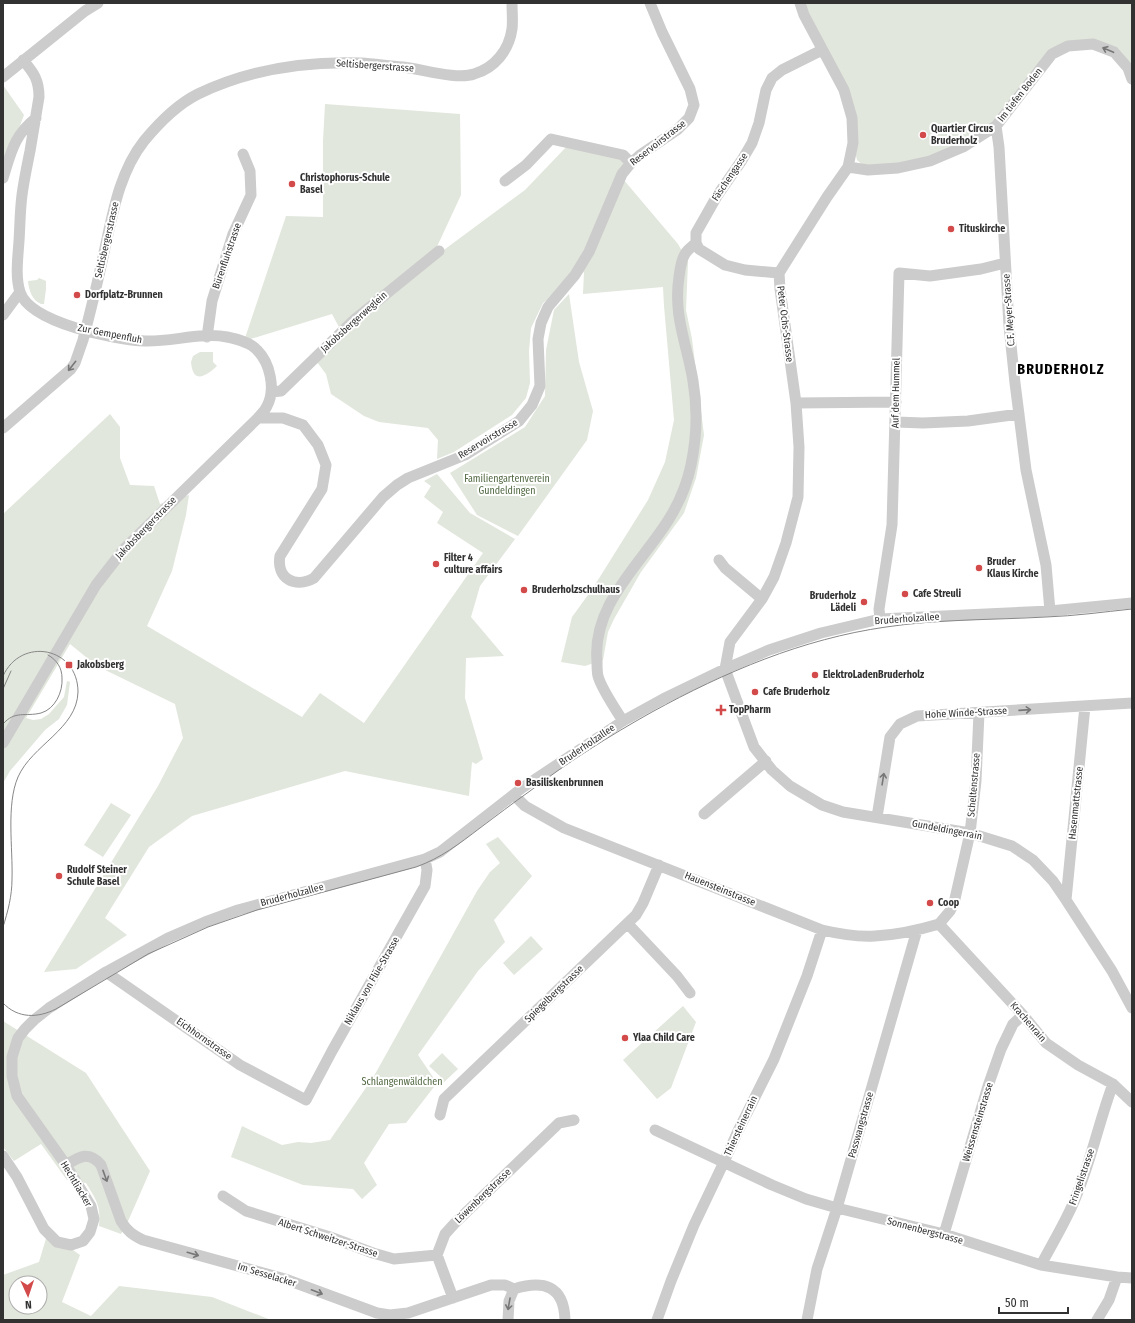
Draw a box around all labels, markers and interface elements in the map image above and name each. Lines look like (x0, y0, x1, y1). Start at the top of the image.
one-way arrow (1102, 46, 1114, 53)
street label: Seltisbergerstrasse (336, 57, 414, 75)
street label: Im tiefen Boden (995, 66, 1045, 124)
street label: Reservoirstrasse (628, 117, 688, 168)
place label: Quartier Circus Bruderholz (931, 123, 994, 147)
marker: Quartier Circus Bruderholz (918, 130, 928, 140)
street label: Fäschengasse (710, 151, 750, 203)
place label: Christophorus-Schule Basel (300, 172, 390, 196)
marker: Christophorus-Schule Basel (287, 179, 297, 189)
street label: Seltisbergerstrasse (92, 201, 122, 279)
street label: Bürenfluhstrasse (210, 221, 244, 291)
place label: Tituskirche (959, 223, 1005, 235)
marker: Tituskirche (946, 224, 956, 234)
street label: C.F. Meyer-Strasse (1000, 273, 1018, 347)
street label: Peter Ochs-Strasse (774, 285, 796, 363)
place label: Dorfplatz-Brunnen (85, 289, 163, 301)
street label: Jakobsbergerweglein (318, 289, 390, 355)
marker: Dorfplatz-Brunnen (72, 290, 82, 300)
street label: Zur Gempenfluh (77, 322, 143, 346)
street label: Auf dem Hummel (889, 357, 903, 428)
one-way arrow (67, 361, 76, 372)
district label: BRUDERHOLZ (1017, 361, 1105, 378)
street label: Reservoirstrasse (456, 416, 520, 462)
park label: Familiengartenverein Gundeldingen (464, 473, 550, 497)
street label: Jakobsbergerstrasse (113, 494, 179, 562)
place label: Filter 4 culture affairs (444, 552, 503, 576)
place label: Bruder Klaus Kirche (987, 556, 1039, 580)
marker: Filter 4 culture affairs (431, 559, 441, 569)
marker: Bruder Klaus Kirche (974, 563, 984, 573)
place label: Bruderholzschulhaus (532, 584, 620, 596)
marker: Bruderholzschulhaus (519, 585, 529, 595)
place label: Cafe Streuli (913, 588, 962, 600)
marker: Cafe Streuli (900, 589, 910, 599)
place label: Bruderholz Lädeli (810, 590, 857, 614)
marker: Bruderholz Lädeli (859, 597, 869, 607)
street label: Bruderholzallee (874, 611, 940, 627)
place label: Jakobsberg (76, 659, 124, 671)
marker: Jakobsberg (64, 660, 74, 670)
place label: ElektroLadenBruderholz (823, 669, 925, 681)
marker: ElektroLadenBruderholz (810, 670, 820, 680)
place label: Cafe Bruderholz (763, 686, 830, 698)
marker: Cafe Bruderholz (750, 687, 760, 697)
place label: TopPharm (729, 704, 771, 716)
marker: TopPharm (716, 705, 726, 715)
street label: Hohe Winde-Strasse (925, 705, 1007, 721)
one-way arrow (1018, 706, 1031, 713)
street label: Bruderholzallee (557, 722, 617, 768)
street label: Scheltenstrasse (965, 752, 983, 818)
street label: Hasenmattstrasse (1066, 766, 1086, 840)
one-way arrow (879, 773, 887, 786)
place label: Basiliskenbrunnen (526, 777, 604, 789)
marker: Basiliskenbrunnen (513, 778, 523, 788)
street label: Gundeldingerrain (911, 817, 983, 843)
place label: Rudolf Steiner Schule Basel (67, 864, 127, 888)
street label: Hauensteinstrasse (683, 869, 757, 909)
marker: Rudolf Steiner Schule Basel (54, 871, 64, 881)
street label: Bruderholzallee (259, 881, 325, 909)
place label: Coop (938, 897, 960, 909)
marker: Coop (925, 898, 935, 908)
street label: Niklaus von Flüe-Strasse (342, 935, 402, 1027)
street label: Spiegelbergstrasse (522, 963, 586, 1025)
street label: Krachenrain (1007, 1000, 1049, 1044)
street label: Eichhornstrasse (174, 1015, 234, 1063)
place label: Ylaa Child Care (632, 1032, 695, 1044)
marker: Ylaa Child Care (620, 1033, 630, 1043)
park label: Schlangenwäldchen (362, 1076, 442, 1088)
street label: Weissensteinstrasse (960, 1081, 996, 1163)
street label: Passwangstrasse (846, 1091, 876, 1159)
street label: Thiersteinerrain (722, 1094, 760, 1158)
street label: Fringelistrasse (1067, 1147, 1097, 1207)
street label: Hechtliacker (58, 1159, 95, 1209)
street label: Löwenbergstrasse (452, 1166, 514, 1226)
one-way arrow (102, 1169, 109, 1182)
street label: Sonnenbergstrasse (886, 1215, 964, 1247)
street label: Albert Schweitzer-Strasse (277, 1216, 379, 1260)
one-way arrow (186, 1251, 199, 1258)
street label: Im Sesselacker (236, 1260, 298, 1290)
north arrow (8, 1275, 48, 1315)
one-way arrow (311, 1288, 323, 1296)
scale bar (999, 1289, 1068, 1315)
text: 50 m (1005, 1296, 1029, 1310)
text: N (25, 1298, 32, 1311)
one-way arrow (505, 1298, 513, 1311)

